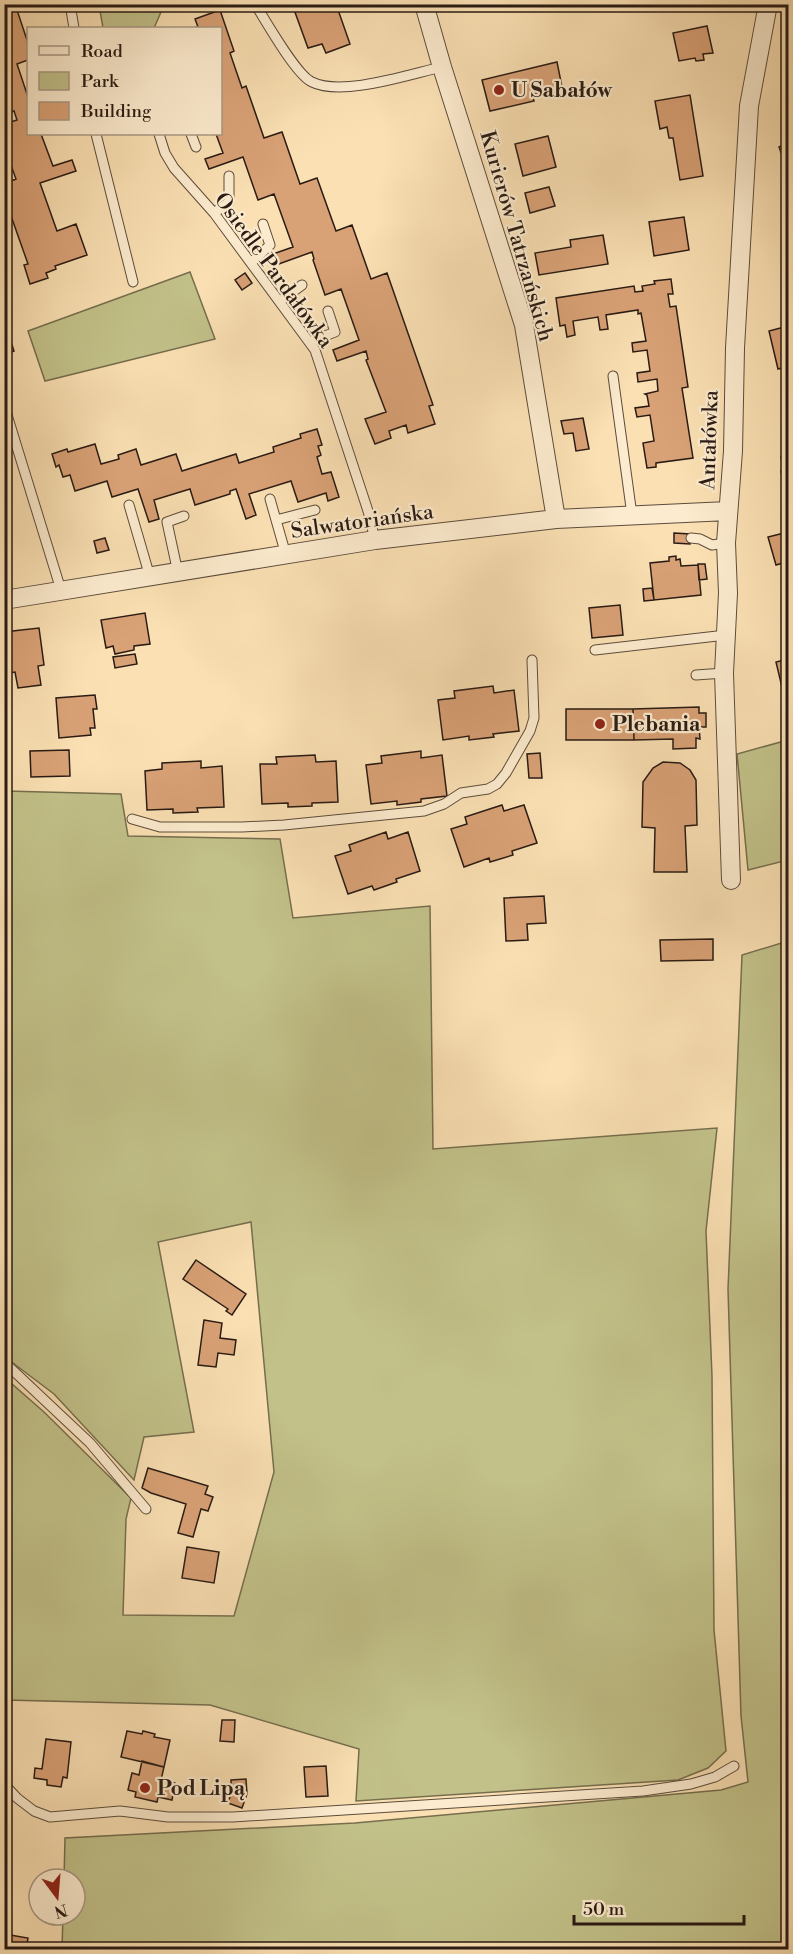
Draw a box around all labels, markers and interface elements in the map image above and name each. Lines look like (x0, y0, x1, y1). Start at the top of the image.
legend (27, 27, 222, 135)
text: Road (81, 40, 124, 63)
text: Park (81, 70, 120, 93)
place label: U Sabałów (511, 78, 612, 104)
marker: U Sabałów (492, 83, 506, 97)
text: Building (80, 100, 152, 123)
street label: Kurierów Tatrzańskich (474, 128, 559, 345)
street label: Osiedle Pardałówka (208, 188, 339, 354)
street label: Antałówka (695, 389, 725, 491)
street label: Salwatoriańska (289, 499, 436, 545)
place label: Plebania (612, 712, 701, 738)
marker: Plebania (593, 717, 607, 731)
place label: Pod Lipą (157, 1776, 246, 1802)
marker: Pod Lipą (138, 1781, 152, 1795)
north arrow (27, 1867, 87, 1927)
scale bar (574, 1888, 744, 1926)
text: 50 m (583, 1898, 625, 1921)
text: N (52, 1899, 70, 1922)

